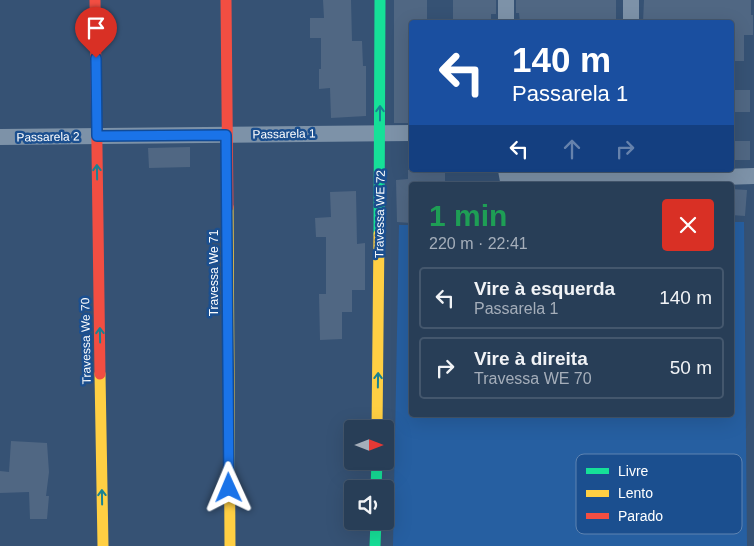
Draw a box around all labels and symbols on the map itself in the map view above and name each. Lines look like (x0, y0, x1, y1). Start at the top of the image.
pin (75, 7, 117, 58)
one-way arrow (375, 105, 385, 121)
street label: Passarela 1 (252, 126, 316, 142)
street label: Passarela 2 (16, 129, 80, 145)
one-way arrow (93, 165, 102, 181)
street label: Travessa WE 72 (372, 169, 388, 258)
street label: Travessa We 71 (207, 229, 221, 316)
street label: Travessa We 70 (78, 297, 94, 384)
one-way arrow (95, 327, 104, 343)
one-way arrow (373, 372, 383, 388)
north arrow (344, 420, 394, 470)
legend (576, 454, 742, 534)
position arrow (202, 461, 254, 513)
text: Livre (618, 463, 649, 479)
text: Lento (618, 485, 653, 501)
one-way arrow (97, 490, 107, 506)
text: Parado (618, 508, 663, 524)

